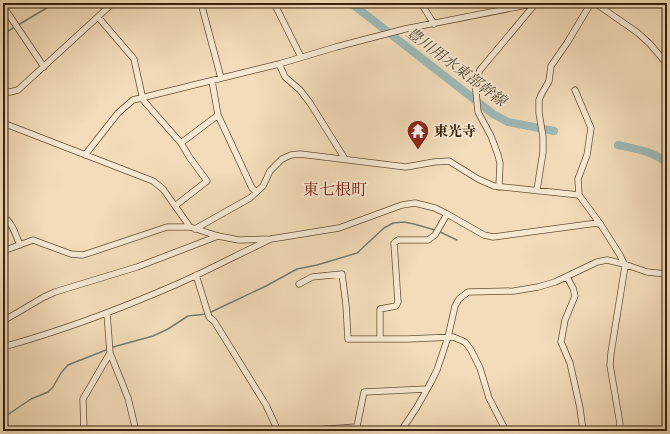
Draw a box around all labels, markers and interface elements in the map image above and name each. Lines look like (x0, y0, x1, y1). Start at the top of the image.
water label: 豊川用水東部幹線 (402, 23, 511, 112)
temple icon: 東光寺 (405, 118, 431, 151)
place label: 東光寺 (434, 123, 476, 140)
district label: 東七根町 (303, 180, 367, 200)

